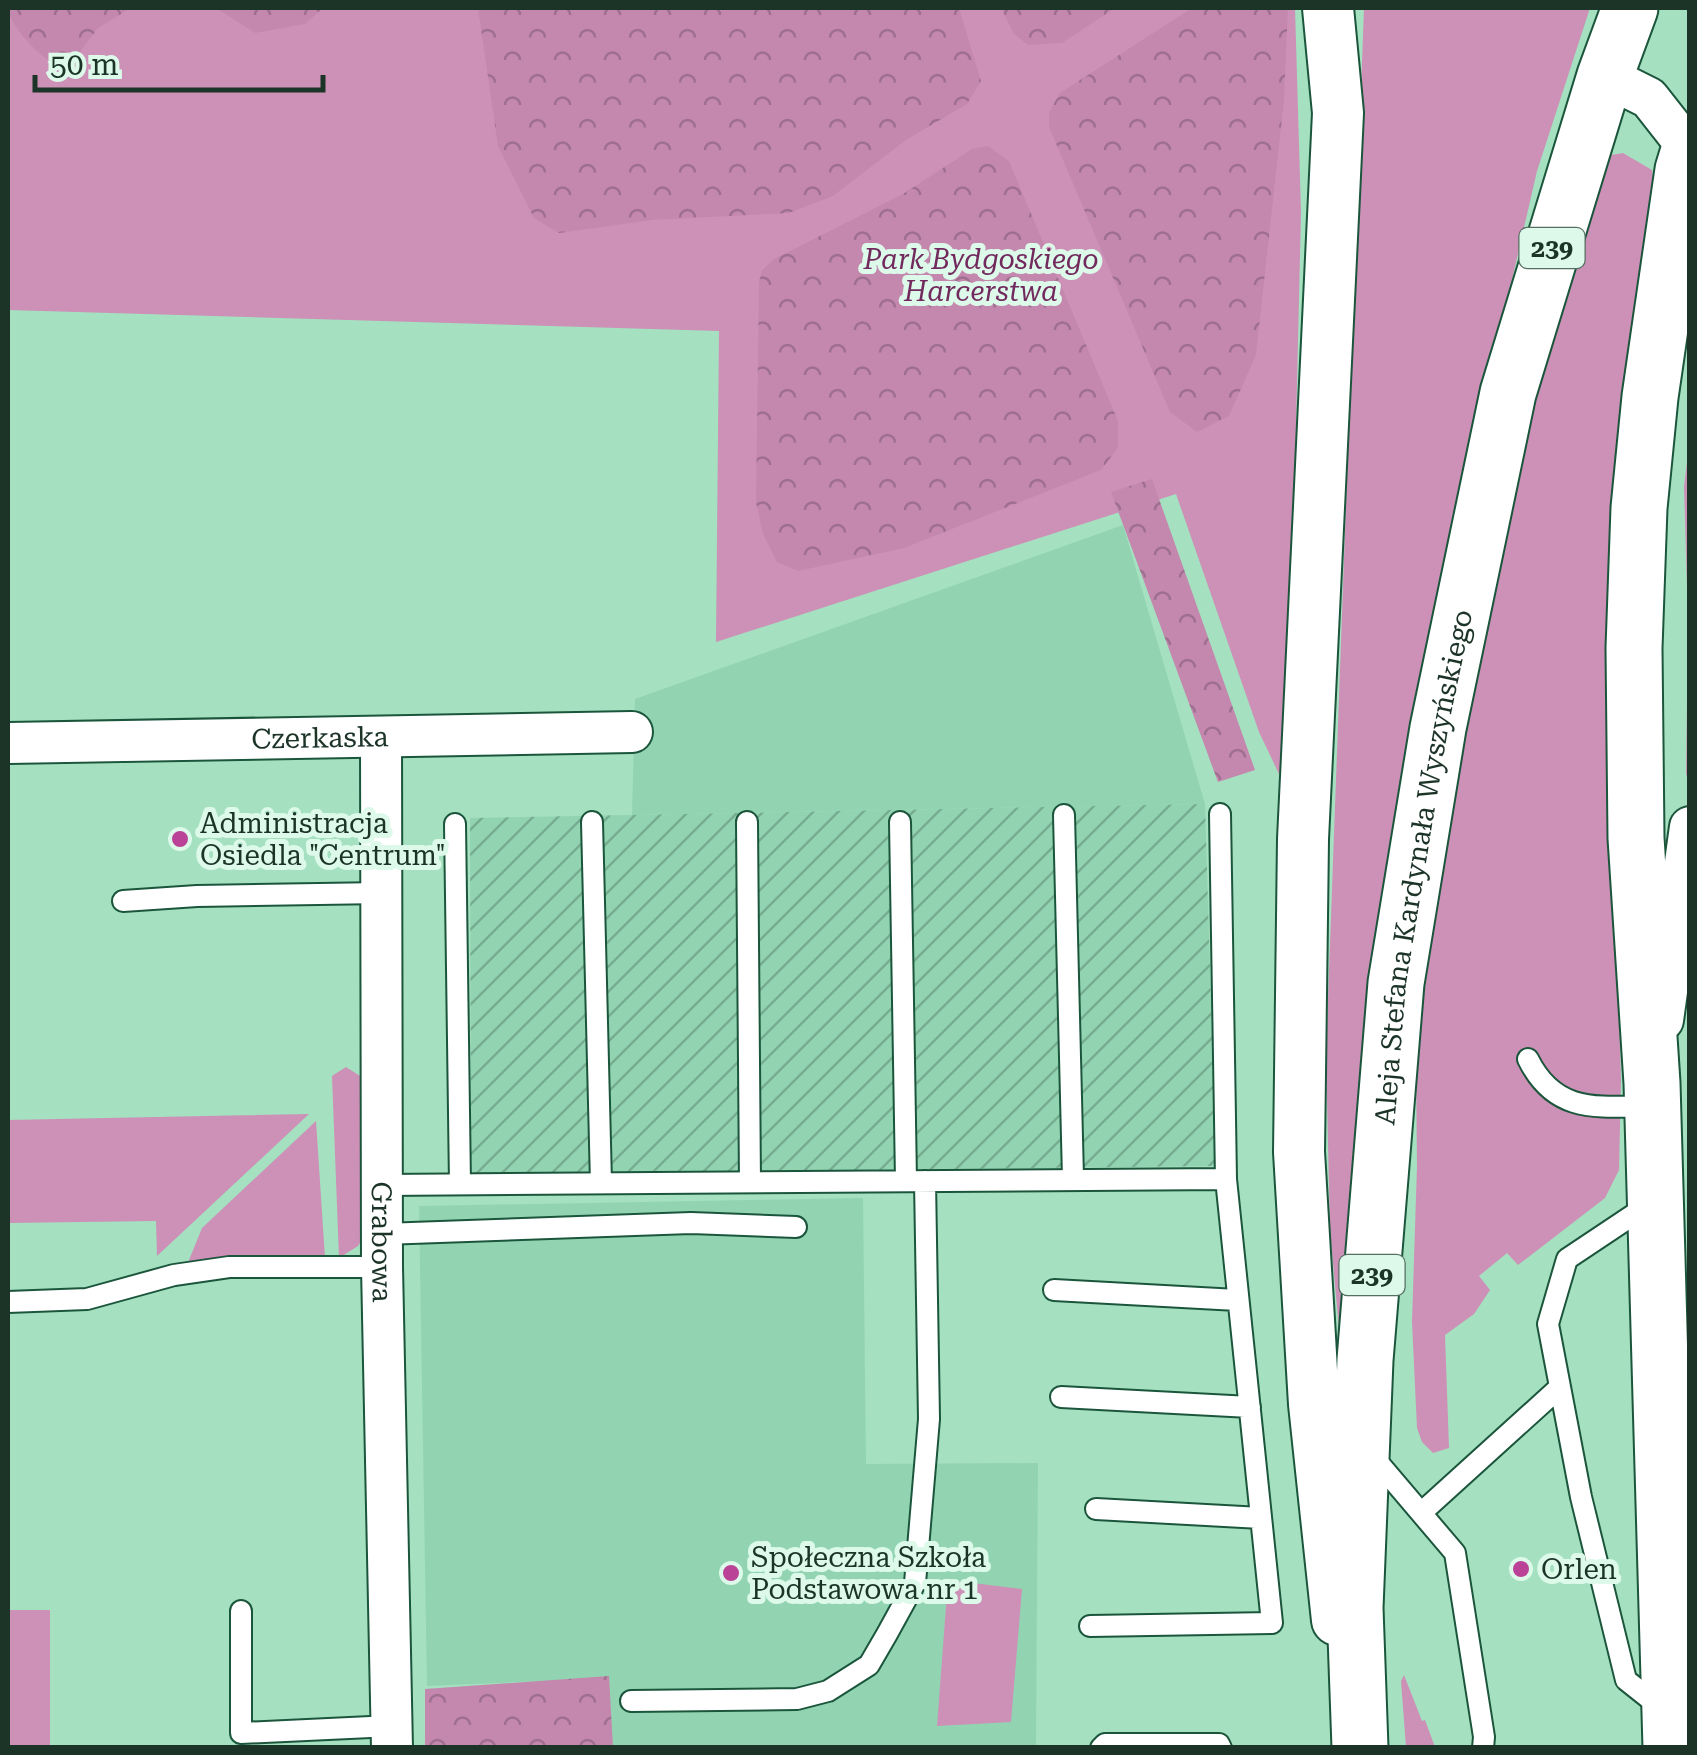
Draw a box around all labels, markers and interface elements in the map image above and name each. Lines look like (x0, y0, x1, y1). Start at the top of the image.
scale bar (35, 30, 322, 92)
text: 50 m (50, 47, 119, 82)
road number: 239 (1520, 228, 1584, 268)
park label: Park Bydgoskiego Harcerstwa (862, 243, 1099, 308)
street label: Aleja Stefana Kardynała Wyszyńskiego (1368, 606, 1479, 1126)
street label: Czerkaska (251, 720, 389, 755)
place label: Administracja Osiedla "Centrum" (200, 807, 446, 872)
marker: Administracja Osiedla "Centrum" (169, 828, 191, 850)
street label: Grabowa (365, 1181, 399, 1303)
road number: 239 (1340, 1255, 1404, 1295)
place label: Społeczna Szkoła Podstawowa nr 1 (751, 1541, 986, 1606)
place label: Orlen (1541, 1553, 1617, 1586)
marker: Orlen (1510, 1558, 1532, 1580)
marker: Społeczna Szkoła Podstawowa nr 1 (720, 1562, 742, 1584)

